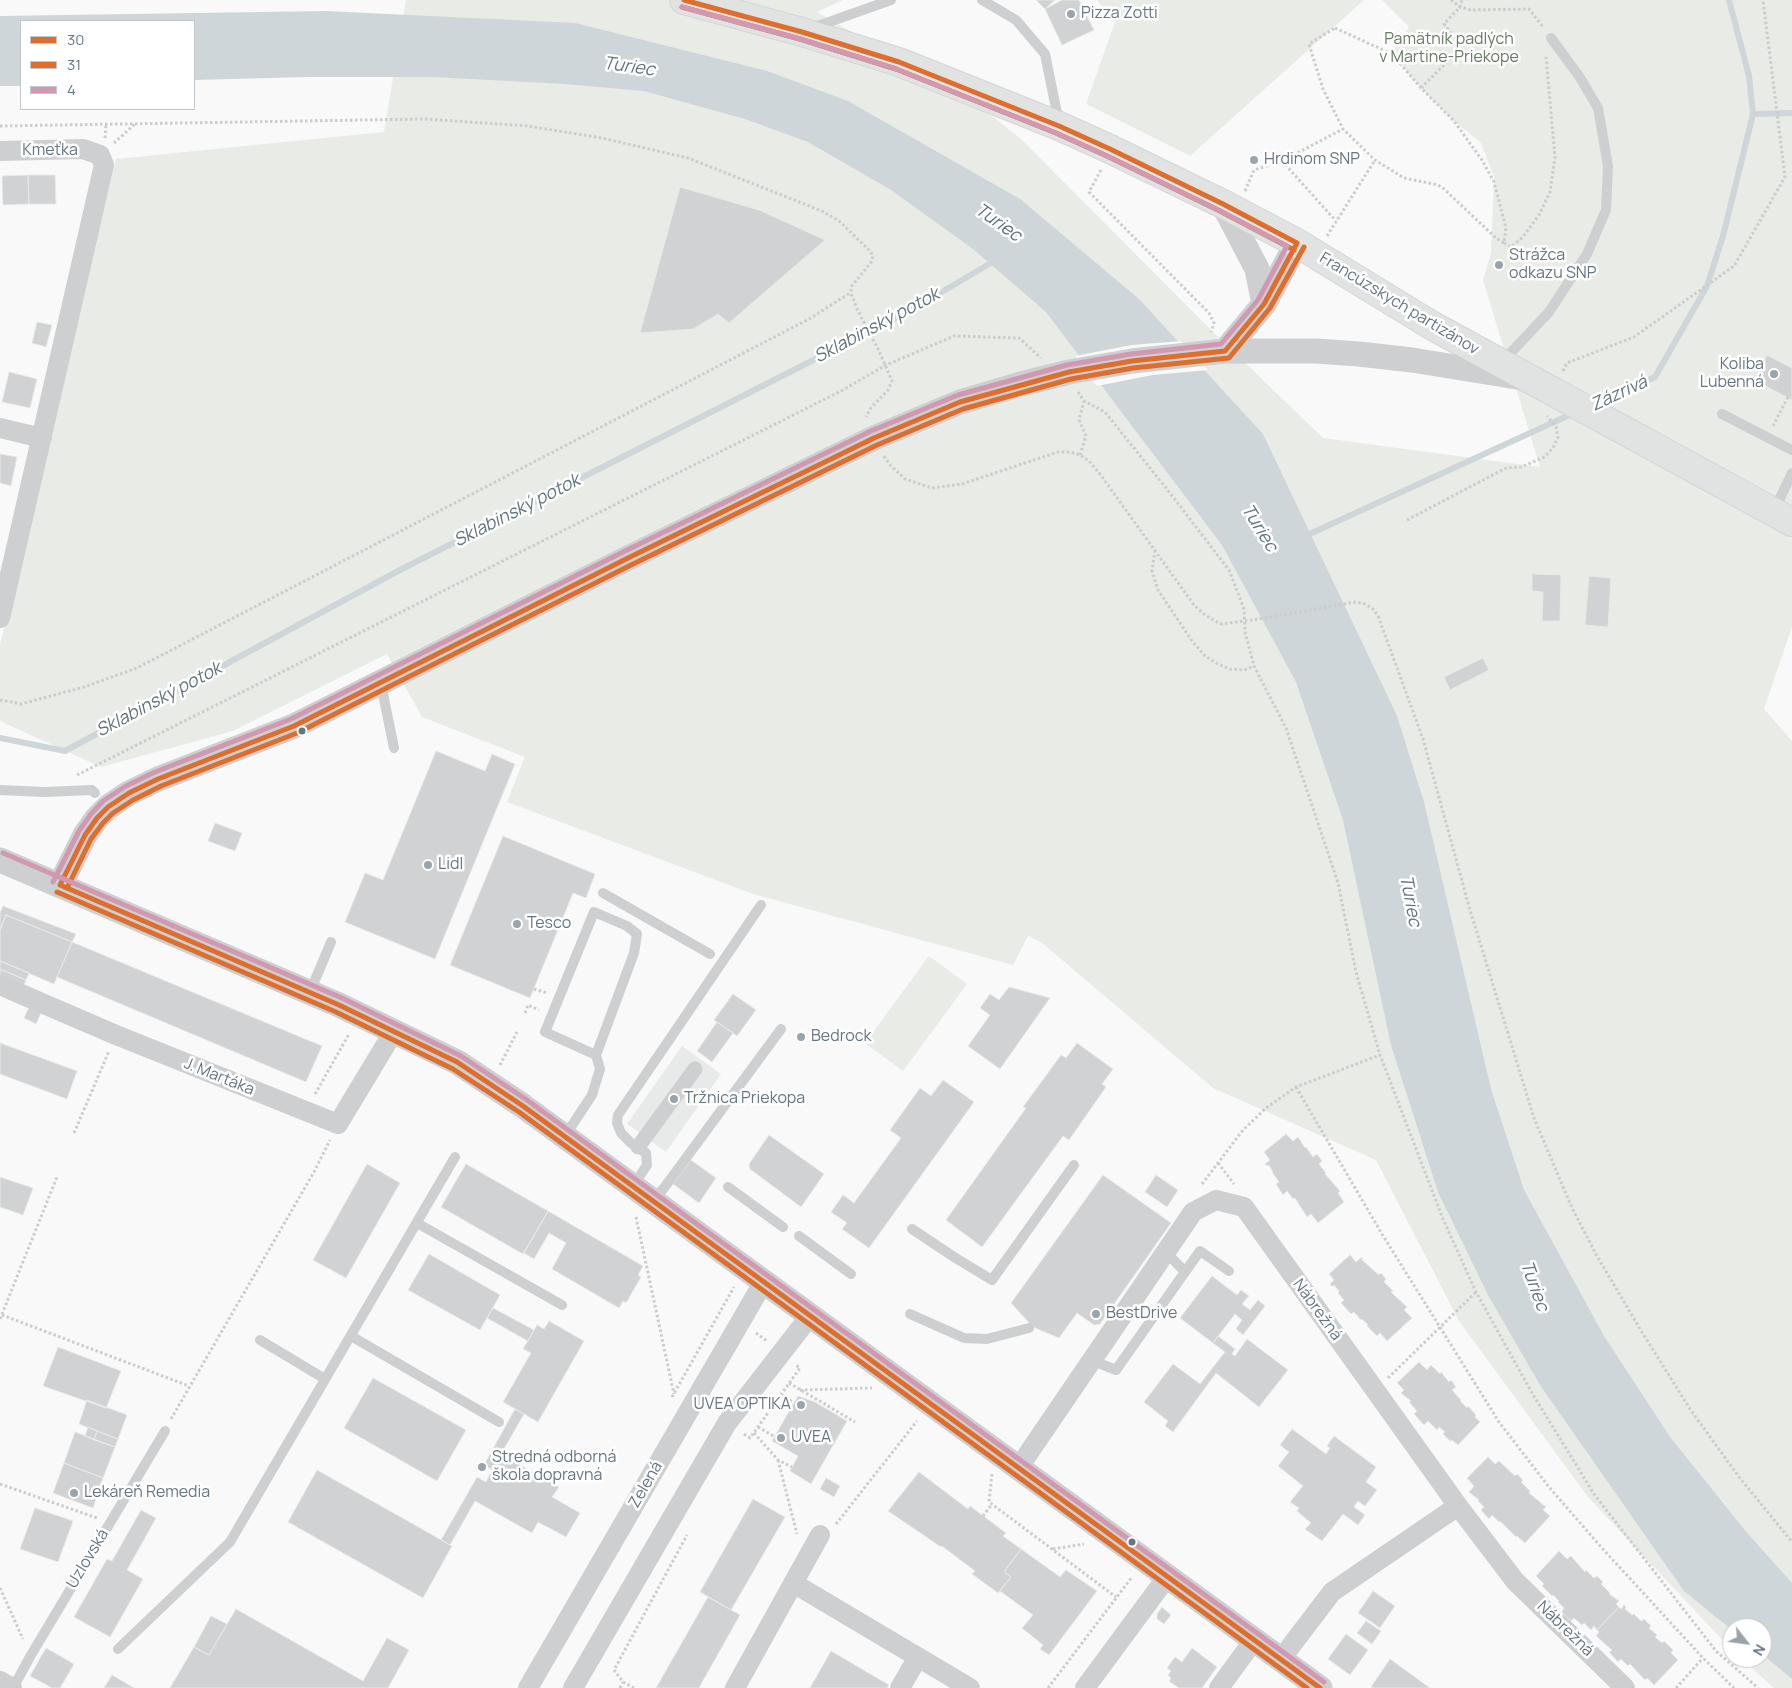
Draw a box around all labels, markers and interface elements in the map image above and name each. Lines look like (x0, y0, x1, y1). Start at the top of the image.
place label: Pizza Zotti (1081, 4, 1158, 24)
marker: Pizza Zotti (1065, 8, 1077, 20)
legend (20, 20, 195, 110)
text: 30 (67, 29, 84, 50)
park label: Pamätník padlých v Martine-Priekope (1379, 30, 1519, 68)
water label: Turiec (602, 53, 656, 81)
text: 31 (67, 54, 81, 75)
text: 4 (67, 79, 76, 100)
street label: Kmeťka (22, 141, 78, 161)
place label: Hrdinom SNP (1264, 150, 1360, 170)
marker: Hrdinom SNP (1248, 154, 1260, 166)
water label: Turiec (971, 199, 1025, 247)
place label: Strážca odkazu SNP (1509, 246, 1596, 284)
street label: Francúzskych partizánov (1316, 249, 1482, 359)
marker: Strážca odkazu SNP (1493, 259, 1505, 271)
water label: Sklabinský potok (811, 284, 943, 368)
place label: Koliba Lubenná (1700, 355, 1764, 393)
marker: Koliba Lubenná (1768, 368, 1780, 380)
water label: Zázrivá (1587, 372, 1651, 416)
water label: Sklabinský potok (450, 470, 584, 552)
water label: Turiec (1236, 500, 1282, 556)
water label: Sklabinský potok (93, 658, 225, 742)
unlabelled marker (297, 726, 307, 736)
place label: Lidl (438, 855, 463, 875)
marker: Lidl (422, 859, 434, 871)
water label: Turiec (1394, 874, 1426, 928)
place label: Tesco (527, 914, 571, 934)
marker: Tesco (511, 918, 523, 930)
place label: Bedrock (811, 1027, 872, 1047)
marker: Bedrock (795, 1031, 807, 1043)
street label: J. Martáka (181, 1054, 257, 1100)
place label: Tržnica Priekopa (684, 1089, 805, 1109)
marker: Tržnica Priekopa (668, 1093, 680, 1105)
water label: Turiec (1515, 1258, 1553, 1314)
street label: Nábrežná (1288, 1276, 1346, 1344)
place label: BestDrive (1106, 1304, 1177, 1324)
marker: BestDrive (1090, 1308, 1102, 1320)
place label: UVEA OPTIKA (694, 1395, 791, 1415)
marker: UVEA OPTIKA (795, 1399, 807, 1411)
place label: UVEA (791, 1428, 831, 1448)
marker: UVEA (775, 1432, 787, 1444)
place label: Stredná odborná škola dopravná (492, 1448, 616, 1486)
street label: Zelená (625, 1458, 667, 1512)
marker: Stredná odborná škola dopravná (476, 1461, 488, 1473)
place label: Lekáreň Remedia (84, 1483, 210, 1503)
marker: Lekáreň Remedia (68, 1487, 80, 1499)
street label: Uzlovská (63, 1526, 113, 1592)
unlabelled marker (1127, 1537, 1137, 1547)
street label: Nábrežná (1533, 1597, 1597, 1661)
north arrow (1722, 1618, 1772, 1668)
text: N (1749, 1641, 1770, 1659)

